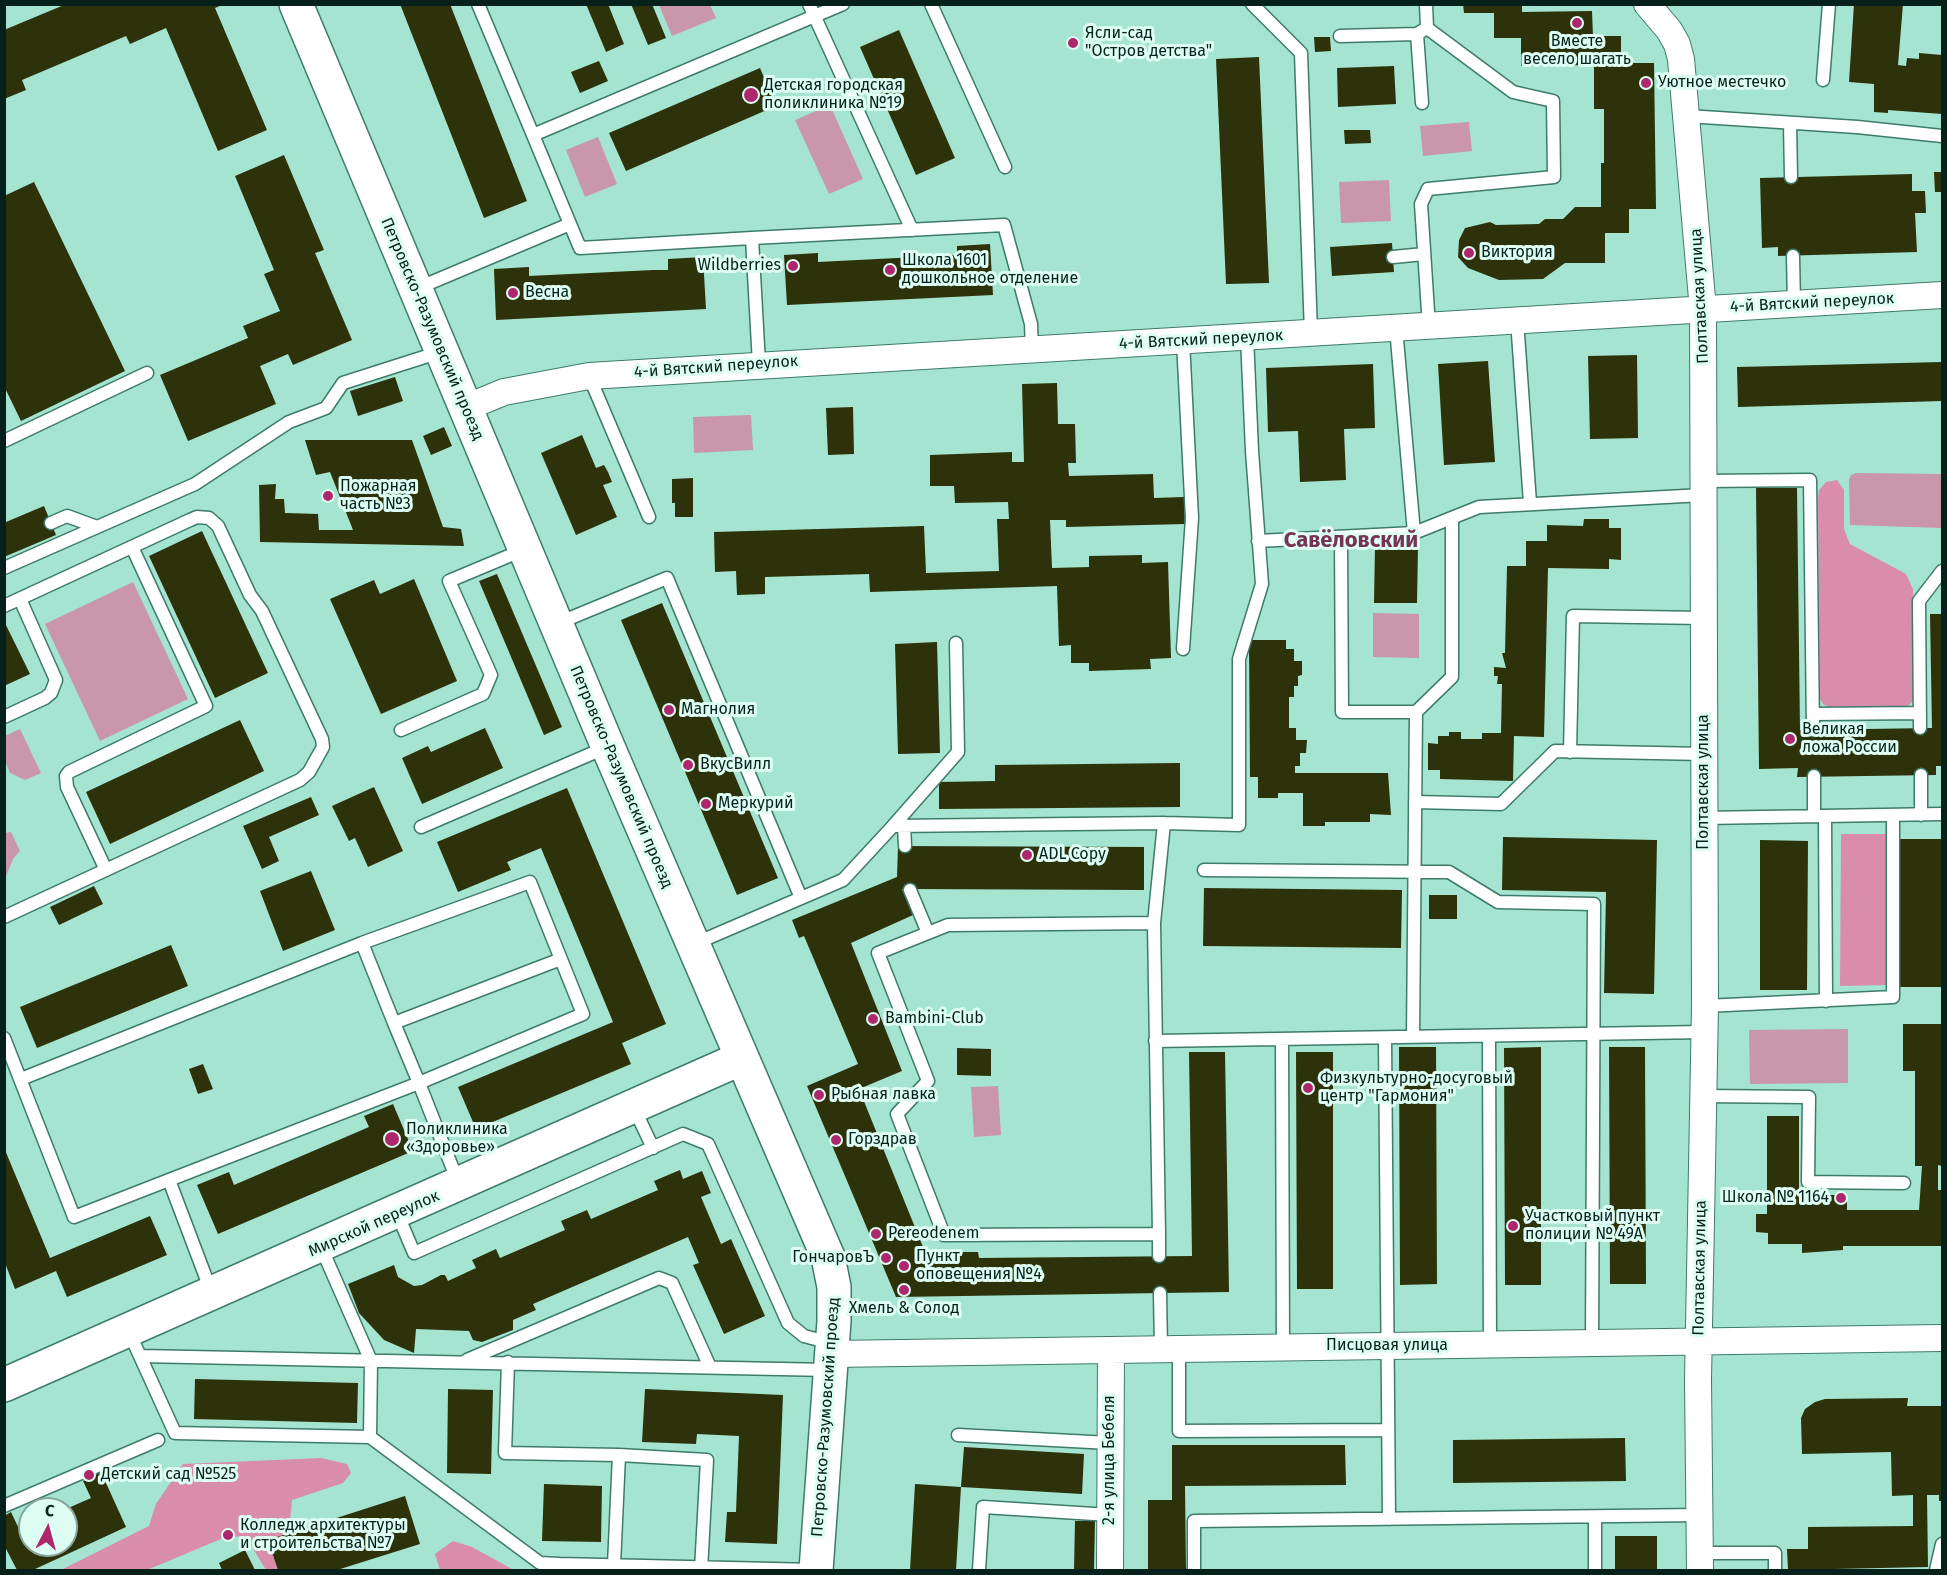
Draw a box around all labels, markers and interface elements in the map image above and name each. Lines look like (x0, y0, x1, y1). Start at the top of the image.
marker: Вместе весело шагать (1570, 16, 1584, 30)
place label: Ясли-сад "Остров детства" (1085, 24, 1212, 62)
place label: Вместе весело шагать (1523, 32, 1631, 70)
marker: Ясли-сад "Остров детства" (1066, 36, 1080, 50)
place label: Уютное местечко (1658, 73, 1786, 93)
place label: Детская городская поликлиника №19 (764, 76, 903, 114)
marker: Уютное местечко (1639, 76, 1653, 90)
marker: Детская городская поликлиника №19 (742, 86, 760, 104)
street label: Петровско-Разумовский проезд (376, 215, 488, 443)
street label: Полтавская улица (1687, 228, 1713, 364)
place label: Виктория (1481, 243, 1553, 263)
marker: Виктория (1462, 246, 1476, 260)
place label: Школа 1601 дошкольное отделение (902, 251, 1078, 289)
place label: Wildberries (698, 256, 781, 276)
marker: Wildberries (786, 259, 800, 273)
marker: Школа 1601 дошкольное отделение (883, 263, 897, 277)
place label: Весна (525, 283, 569, 303)
marker: Весна (506, 286, 520, 300)
street label: 4-й Вятский переулок (1729, 289, 1895, 317)
street label: 4-й Вятский переулок (1118, 326, 1284, 354)
street label: 4-й Вятский переулок (633, 352, 799, 382)
place label: Пожарная часть №3 (340, 477, 416, 515)
marker: Пожарная часть №3 (321, 489, 335, 503)
district label: Савёловский (1284, 528, 1418, 554)
street label: Петровско-Разумовский проезд (565, 663, 677, 891)
place label: Магнолия (681, 700, 755, 720)
marker: Магнолия (662, 703, 676, 717)
street label: Полтавская улица (1694, 714, 1714, 850)
place label: Великая ложа России (1802, 720, 1897, 758)
marker: Великая ложа России (1783, 732, 1797, 746)
place label: ВкусВилл (700, 755, 771, 775)
marker: ВкусВилл (681, 758, 695, 772)
place label: Меркурий (718, 794, 794, 814)
marker: Меркурий (699, 797, 713, 811)
place label: ADL Copy (1039, 845, 1106, 865)
marker: ADL Copy (1020, 848, 1034, 862)
place label: Bambini-Club (885, 1009, 984, 1029)
marker: Bambini-Club (866, 1012, 880, 1026)
place label: Физкультурно-досуговый центр "Гармония" (1320, 1069, 1513, 1107)
marker: Физкультурно-досуговый центр "Гармония" (1301, 1081, 1315, 1095)
place label: Рыбная лавка (831, 1085, 936, 1105)
marker: Рыбная лавка (812, 1088, 826, 1102)
place label: Поликлиника «Здоровье» (406, 1120, 508, 1158)
marker: Поликлиника «Здоровье» (383, 1130, 401, 1148)
place label: Горздрав (848, 1130, 917, 1150)
marker: Горздрав (829, 1133, 843, 1147)
street label: Мирской переулок (305, 1186, 443, 1262)
place label: Школа № 1164 (1722, 1188, 1829, 1208)
marker: Школа № 1164 (1834, 1191, 1848, 1205)
street label: Полтавская улица (1689, 1200, 1711, 1336)
place label: Участковый пункт полиции № 49А (1525, 1207, 1660, 1245)
marker: Участковый пункт полиции № 49А (1506, 1219, 1520, 1233)
place label: Pereodenem (888, 1224, 979, 1244)
marker: Pereodenem (869, 1227, 883, 1241)
place label: Пункт оповещения №4 (916, 1247, 1042, 1285)
place label: ГончаровЪ (792, 1248, 874, 1268)
marker: ГончаровЪ (879, 1251, 893, 1265)
marker: Пункт оповещения №4 (897, 1259, 911, 1273)
marker: Хмель & Солод (897, 1283, 911, 1297)
street label: Петровско-Разумовский проезд (808, 1296, 844, 1538)
place label: Хмель & Солод (849, 1299, 959, 1319)
street label: Писцовая улица (1326, 1336, 1448, 1356)
street label: 2-я улица Бебеля (1100, 1395, 1120, 1525)
place label: Детский сад №525 (101, 1465, 236, 1485)
marker: Детский сад №525 (82, 1468, 96, 1482)
north arrow (18, 1497, 78, 1557)
text: С (44, 1501, 55, 1521)
place label: Колледж архитектуры и строительства №7 (240, 1516, 406, 1554)
marker: Колледж архитектуры и строительства №7 (221, 1528, 235, 1542)

